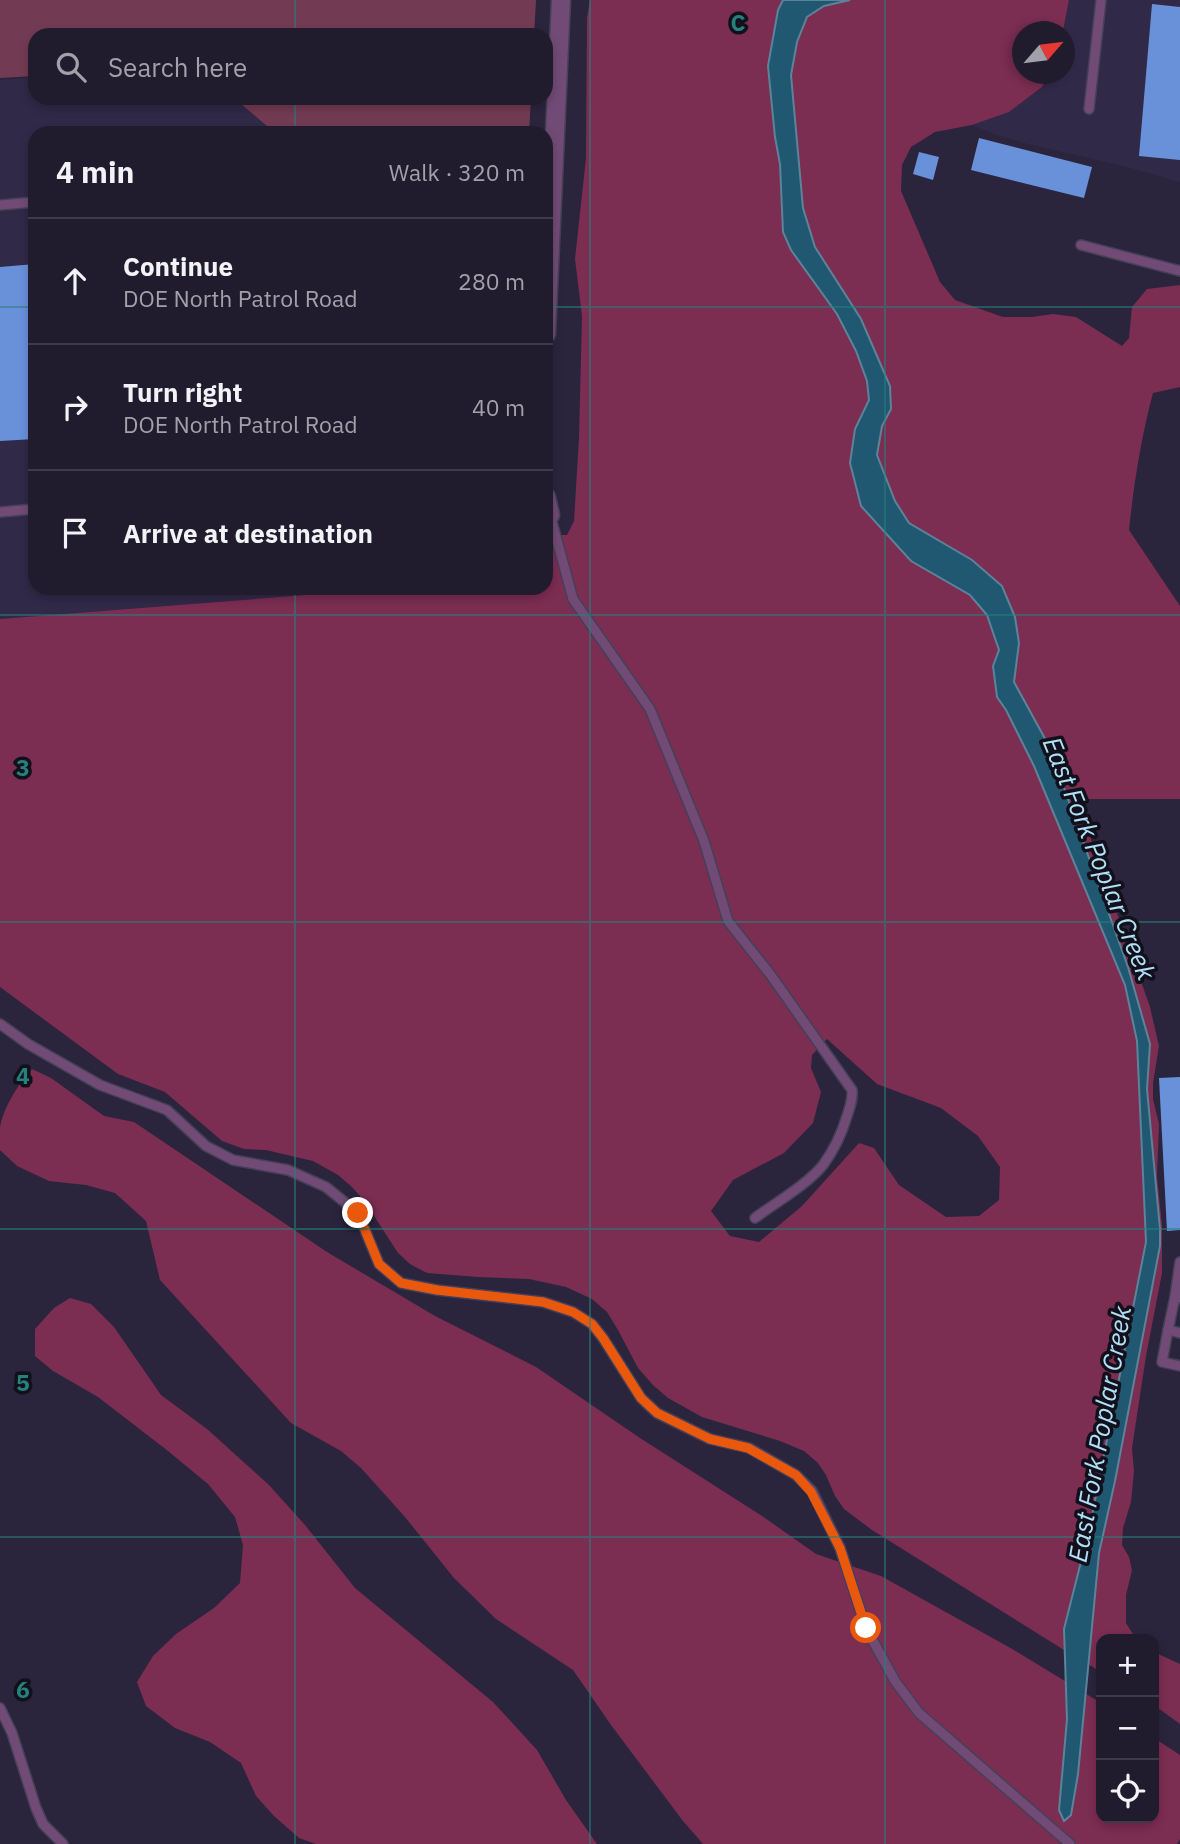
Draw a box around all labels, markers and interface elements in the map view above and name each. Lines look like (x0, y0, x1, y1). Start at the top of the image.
text: C (731, 7, 746, 37)
north arrow (1012, 21, 1075, 84)
search box (28, 28, 553, 105)
icon: search (52, 48, 90, 86)
text: Search here (108, 50, 247, 84)
text: 4 min (56, 152, 134, 191)
text: Walk · 320 m (389, 157, 525, 187)
text: Continue (123, 249, 233, 283)
icon: ahead (56, 262, 94, 300)
text: 280 m (458, 266, 525, 296)
text: DOE North Patrol Road (123, 283, 358, 313)
text: Turn right (123, 375, 242, 409)
icon: right (56, 388, 94, 426)
text: 40 m (472, 392, 525, 422)
text: DOE North Patrol Road (123, 409, 358, 439)
icon: arrive (56, 514, 94, 552)
text: Arrive at destination (123, 516, 373, 550)
water label: East Fork Poplar Creek (1036, 731, 1165, 985)
text: 3 (16, 752, 30, 782)
text: 4 (16, 1060, 30, 1090)
route end (342, 1197, 373, 1228)
water label: East Fork Poplar Creek (1060, 1303, 1138, 1565)
text: 5 (16, 1367, 30, 1397)
route start (850, 1612, 881, 1643)
map controls (1096, 1634, 1159, 1823)
button: + (1096, 1634, 1159, 1697)
text: 6 (16, 1674, 30, 1704)
button: − (1096, 1697, 1159, 1760)
button: locate (1096, 1760, 1159, 1823)

